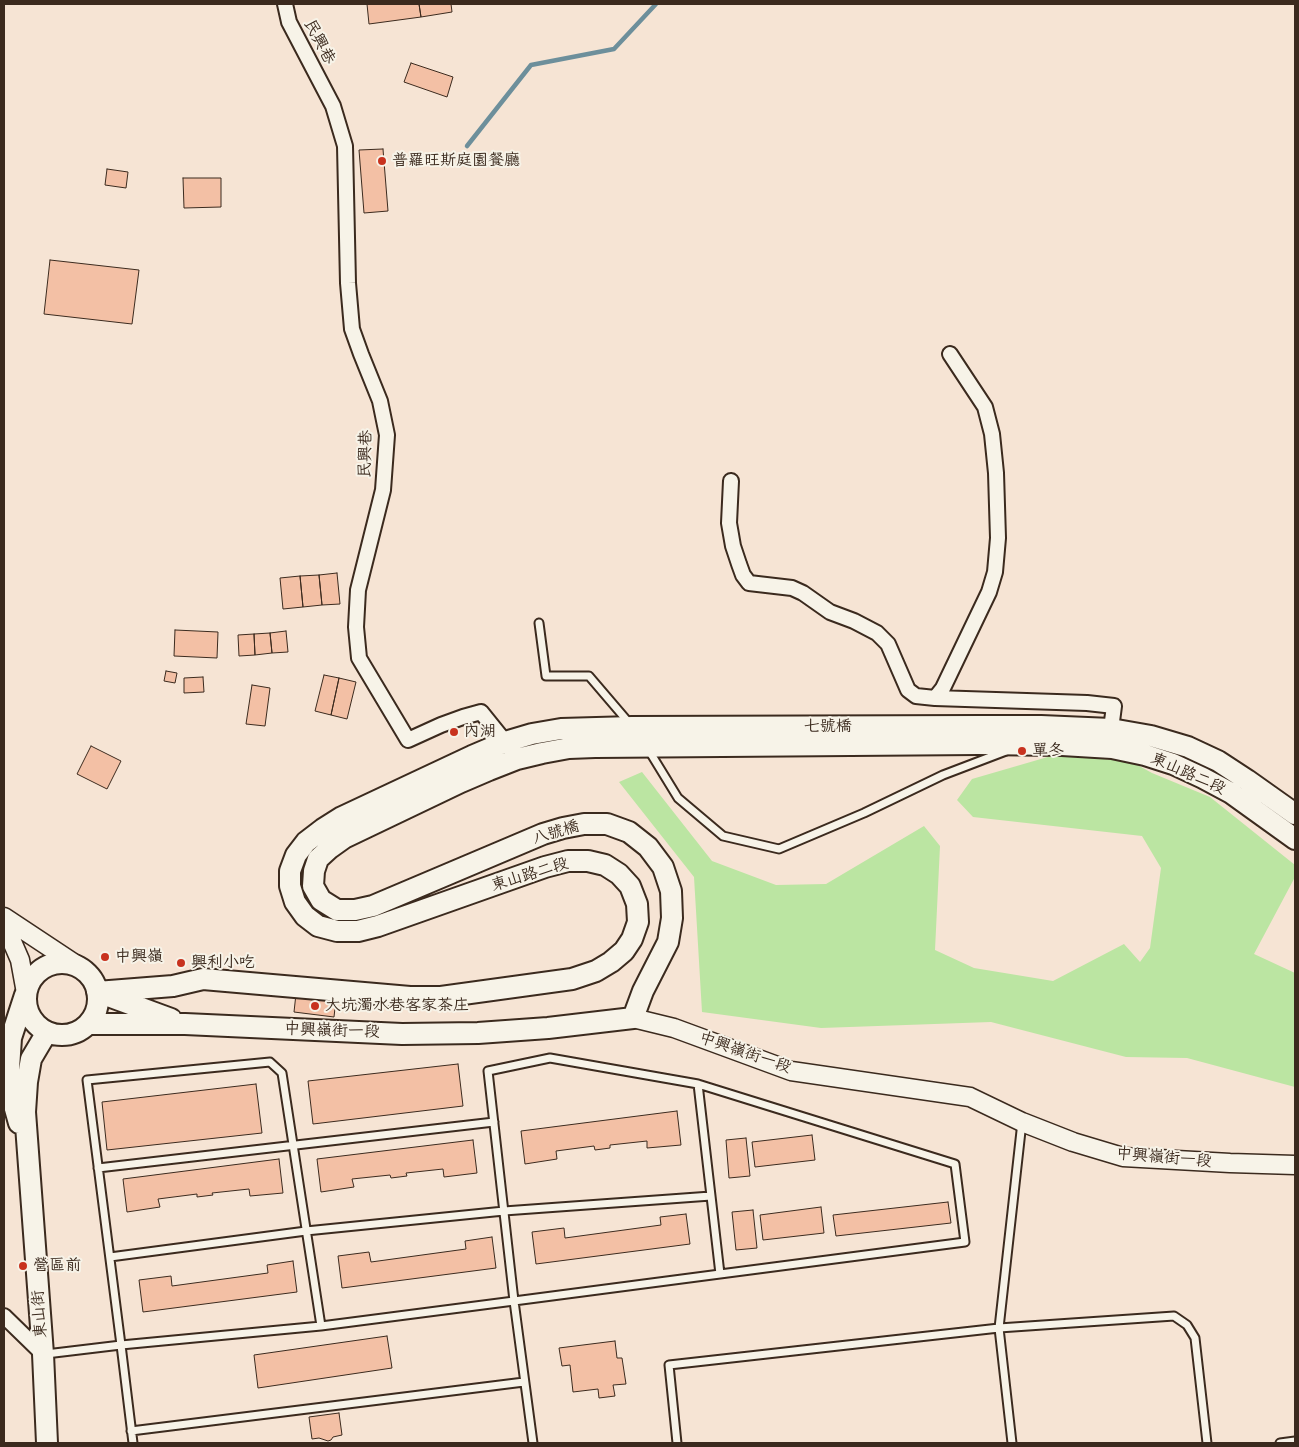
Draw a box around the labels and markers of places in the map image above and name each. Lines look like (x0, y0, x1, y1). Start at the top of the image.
place label: 普羅旺斯庭園餐廳 (392, 151, 520, 171)
marker: 普羅旺斯庭園餐廳 (376, 155, 388, 167)
place label: 內湖 (464, 722, 496, 742)
marker: 內湖 (448, 726, 460, 738)
place label: 單冬 (1032, 741, 1064, 761)
marker: 單冬 (1016, 745, 1028, 757)
place label: 中興嶺 (115, 947, 163, 967)
marker: 中興嶺 (99, 951, 111, 963)
place label: 興利小吃 (191, 953, 255, 973)
marker: 興利小吃 (175, 957, 187, 969)
place label: 大坑濁水巷客家茶庄 (325, 996, 469, 1016)
marker: 大坑濁水巷客家茶庄 (309, 1000, 321, 1012)
place label: 營區前 (33, 1256, 81, 1276)
marker: 營區前 (17, 1260, 29, 1272)

